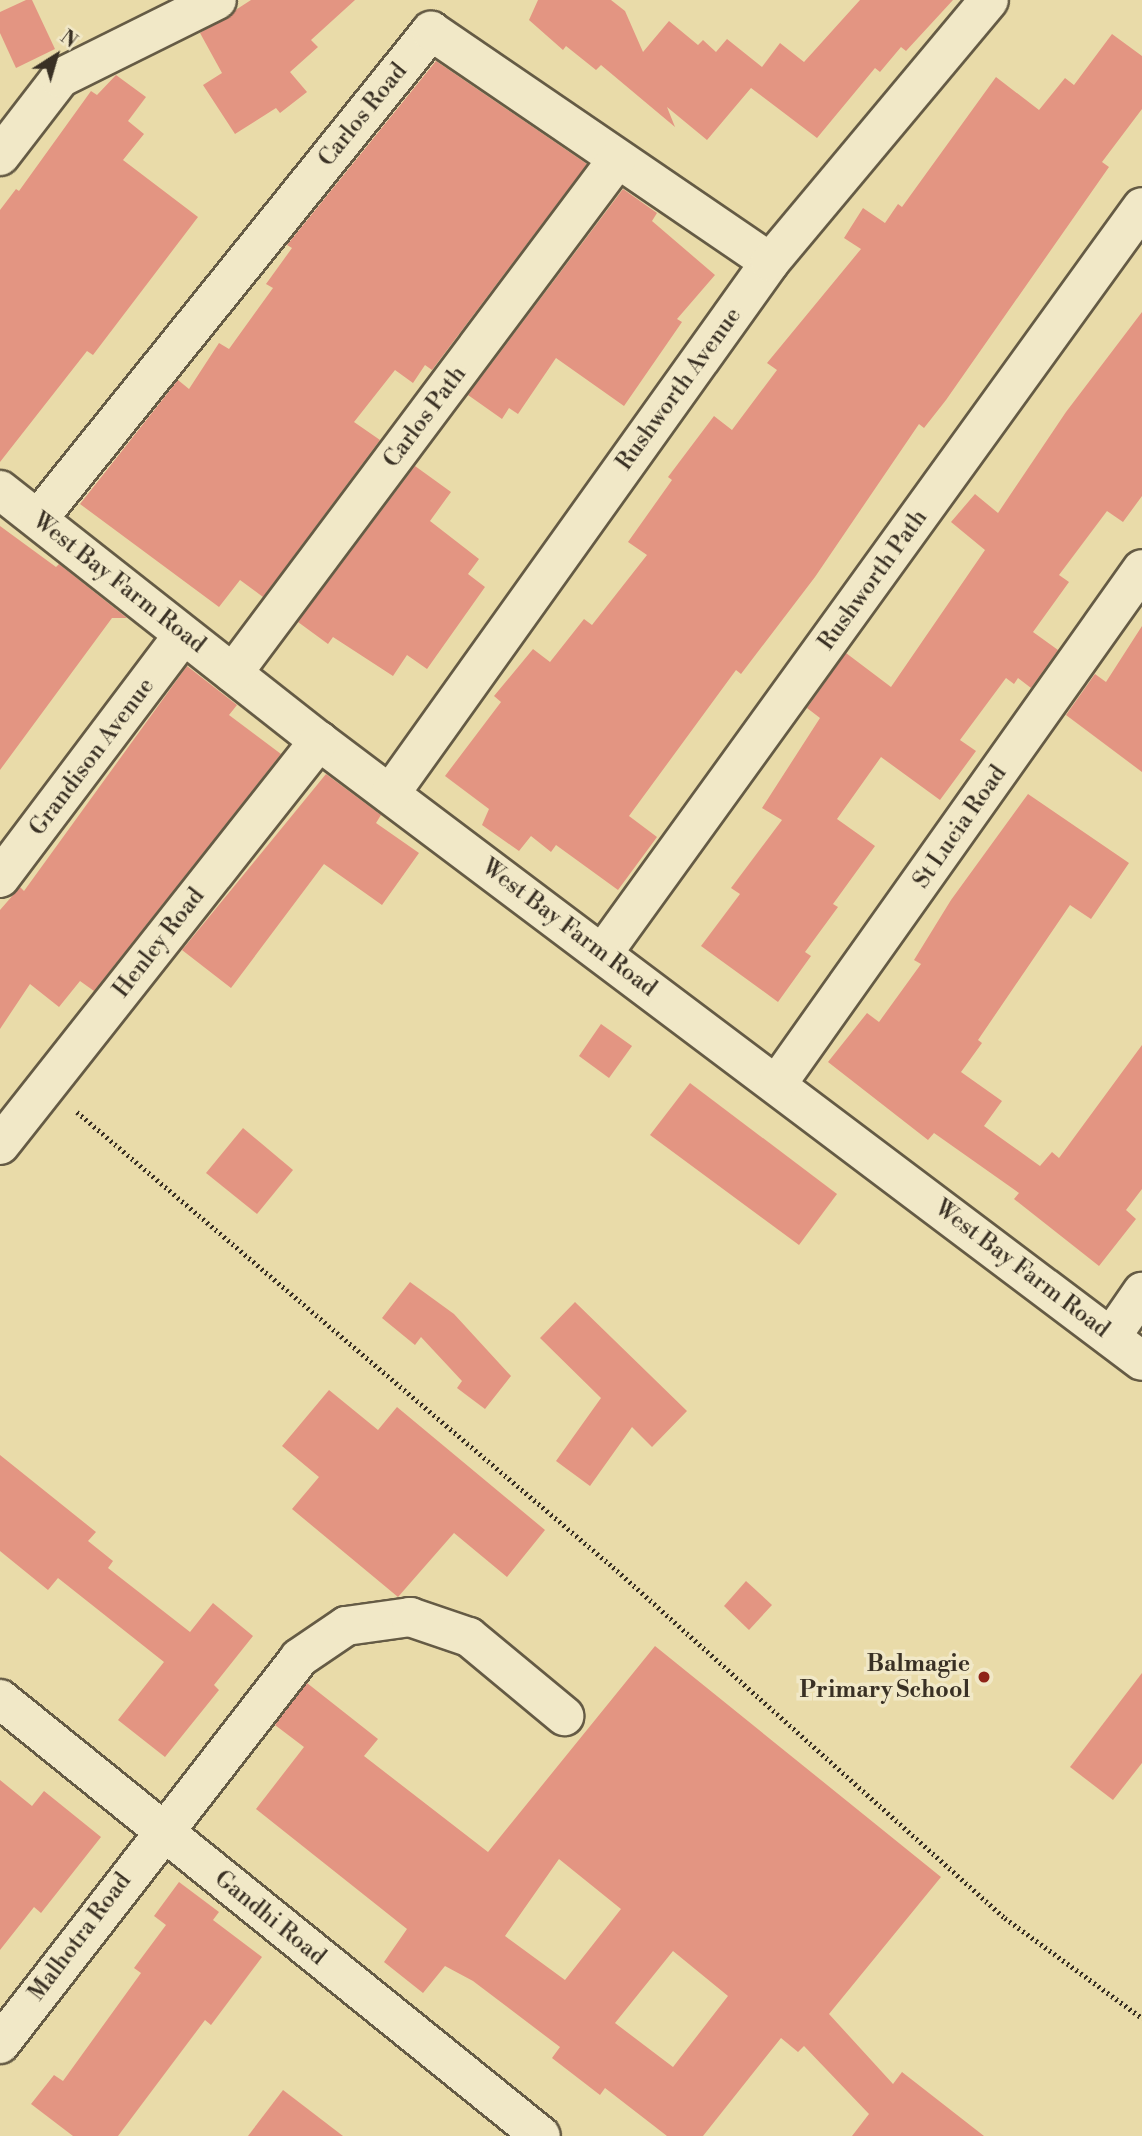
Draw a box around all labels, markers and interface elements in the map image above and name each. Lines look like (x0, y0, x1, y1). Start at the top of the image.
north arrow (21, 21, 91, 91)
text: N (55, 25, 82, 53)
street label: Carlos Road (313, 58, 413, 172)
street label: Rushworth Avenue (611, 302, 747, 476)
street label: Carlos Path (378, 361, 472, 473)
street label: Rushworth Path (813, 504, 933, 656)
street label: West Bay Farm Road (27, 507, 211, 659)
street label: Grandison Avenue (24, 673, 160, 841)
street label: St Lucia Road (908, 760, 1012, 894)
street label: West Bay Farm Road (476, 853, 662, 1003)
street label: Henley Road (108, 883, 210, 1003)
street label: West Bay Farm Road (929, 1194, 1115, 1344)
place label: Balmagie Primary School (799, 1650, 970, 1704)
marker: Balmagie Primary School (976, 1669, 992, 1685)
street label: Gandhi Road (209, 1865, 331, 1971)
street label: Malhotra Road (23, 1868, 137, 2006)

